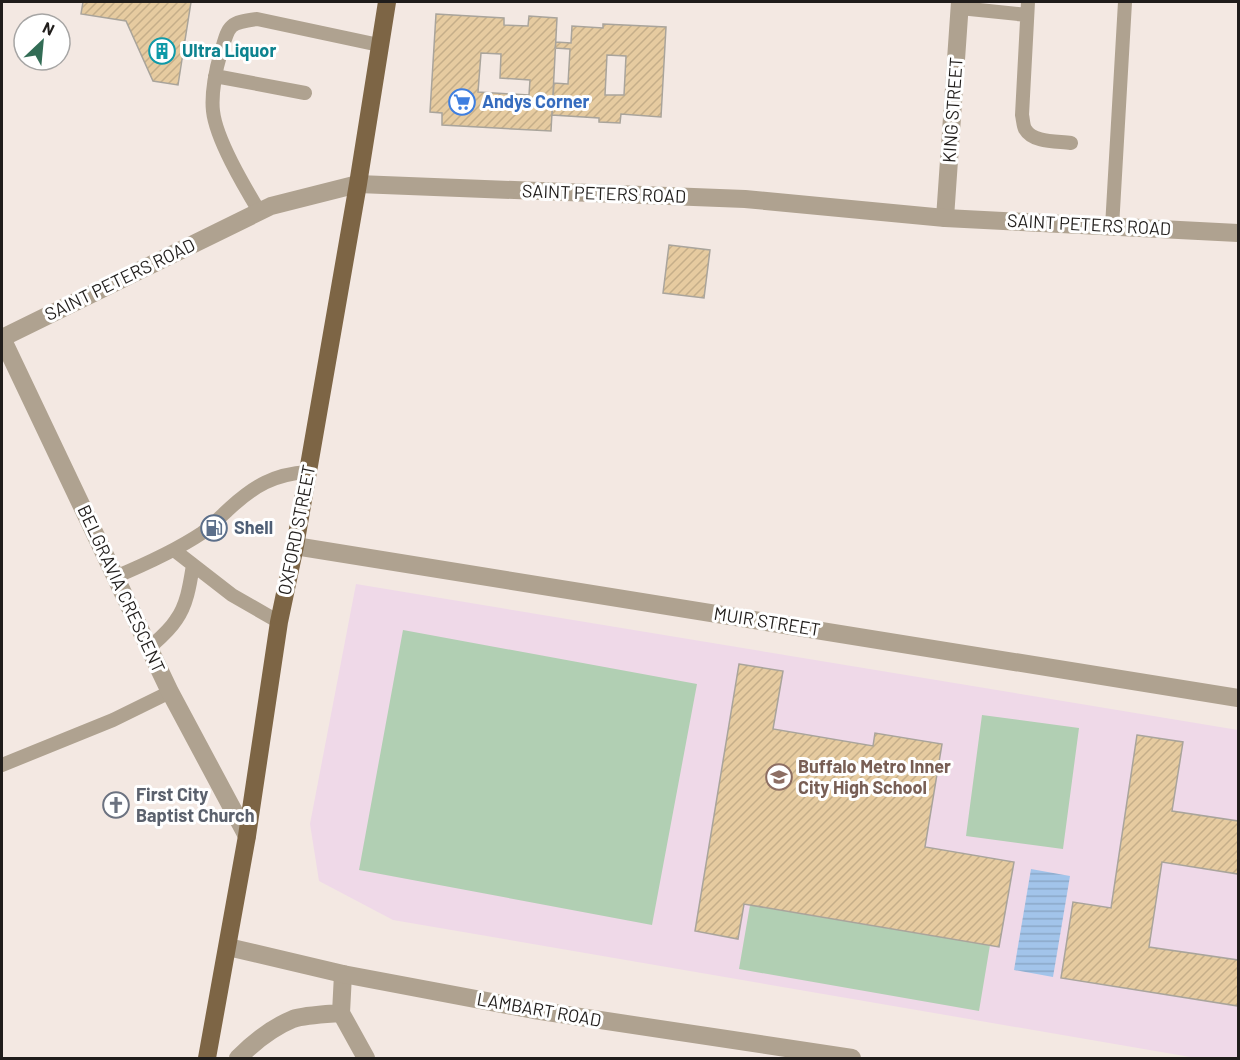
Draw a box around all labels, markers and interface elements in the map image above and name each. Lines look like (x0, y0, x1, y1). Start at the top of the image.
north arrow (12, 12, 72, 72)
text: N (40, 17, 58, 39)
building icon: Ultra Liquor (147, 36, 177, 66)
place label: Ultra Liquor (182, 39, 276, 61)
street label: KING STREET (937, 56, 967, 164)
supermarket icon: Andys Corner (447, 87, 477, 117)
place label: Andys Corner (482, 90, 590, 112)
street label: SAINT PETERS ROAD (522, 179, 686, 207)
street label: SAINT PETERS ROAD (1007, 209, 1172, 239)
street label: SAINT PETERS ROAD (41, 233, 198, 325)
street label: OXFORD STREET (273, 463, 319, 597)
street label: BELGRAVIA CRESCENT (73, 501, 170, 676)
fuel station icon: Shell (199, 513, 229, 543)
place label: Shell (234, 516, 273, 538)
street label: MUIR STREET (712, 602, 822, 640)
place label: Buffalo Metro Inner City High School (798, 755, 951, 798)
school or university icon: Buffalo Metro Inner City High School (764, 762, 794, 792)
place label: First City Baptist Church (136, 783, 255, 826)
church icon: First City Baptist Church (101, 790, 131, 820)
street label: LAMBART ROAD (475, 987, 603, 1031)

